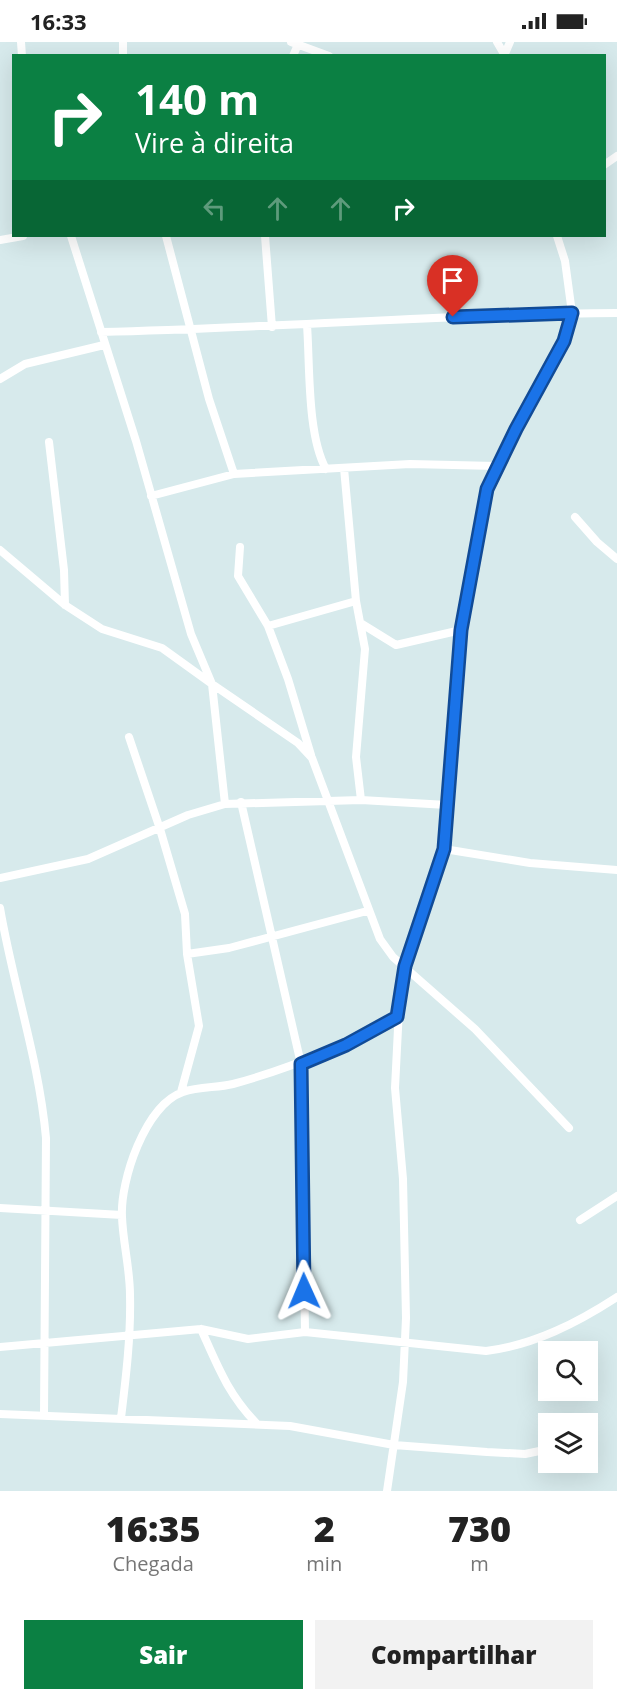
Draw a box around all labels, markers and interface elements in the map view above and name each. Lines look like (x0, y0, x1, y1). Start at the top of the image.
text: 16:33 (30, 6, 87, 36)
text: 140 m (135, 70, 259, 127)
icon: right (36, 78, 114, 156)
text: Vire à direita (135, 124, 294, 161)
icon: left (198, 192, 231, 225)
icon: ahead (261, 192, 294, 225)
icon: ahead (324, 192, 357, 225)
icon: right (387, 192, 420, 225)
pin (427, 255, 478, 317)
icon: arrive (436, 264, 469, 297)
position arrow (272, 1259, 336, 1323)
map controls (538, 1341, 598, 1473)
button: search (538, 1341, 598, 1401)
button: layers (538, 1413, 598, 1473)
text: 16:35 (106, 1504, 201, 1553)
text: 2 (314, 1504, 335, 1553)
text: 730 (448, 1504, 511, 1553)
text: Chegada (112, 1550, 194, 1577)
text: min (306, 1550, 342, 1577)
text: m (470, 1550, 489, 1577)
button: Sair (24, 1620, 303, 1689)
button: Compartilhar (315, 1620, 593, 1689)

